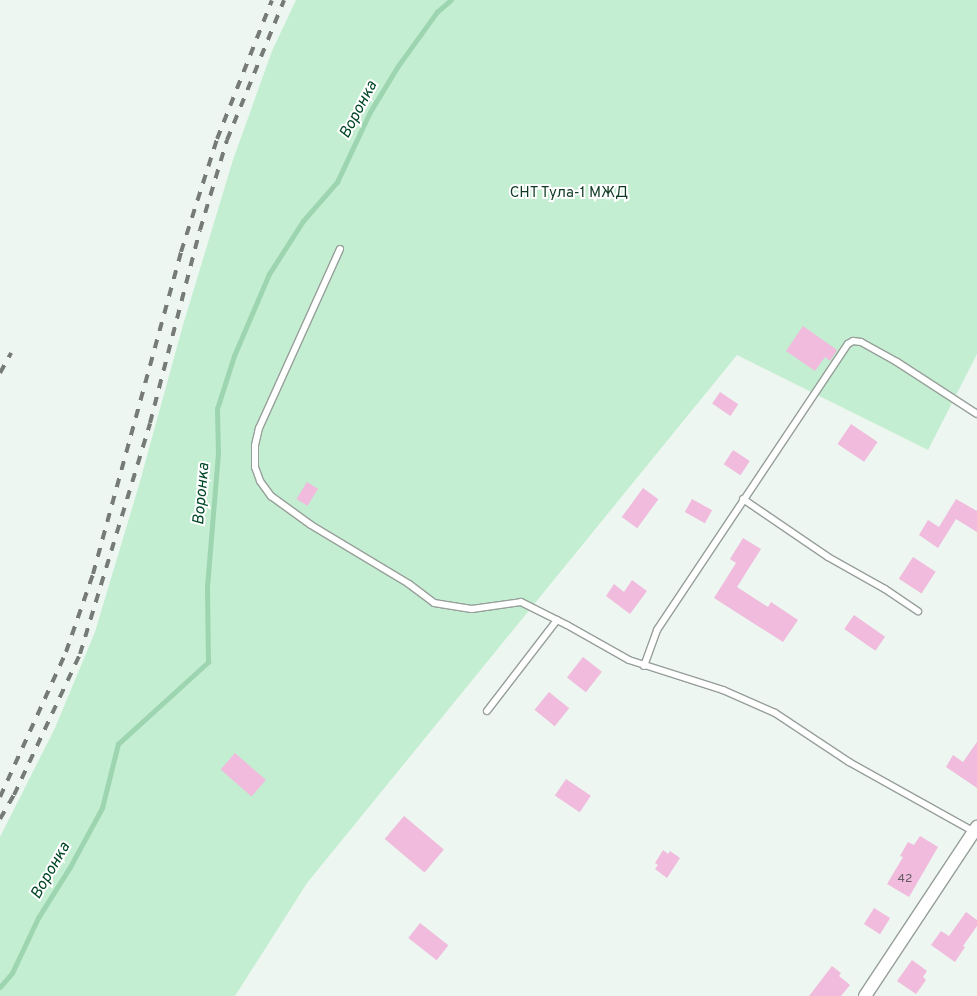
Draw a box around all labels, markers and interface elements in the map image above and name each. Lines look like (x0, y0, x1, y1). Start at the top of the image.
water label: Воронка (336, 78, 382, 142)
park label: СНТ Тула-1 МЖД (509, 185, 629, 203)
water label: Воронка (190, 462, 214, 526)
water label: Воронка (27, 839, 75, 903)
house number: 42 (898, 873, 912, 887)

